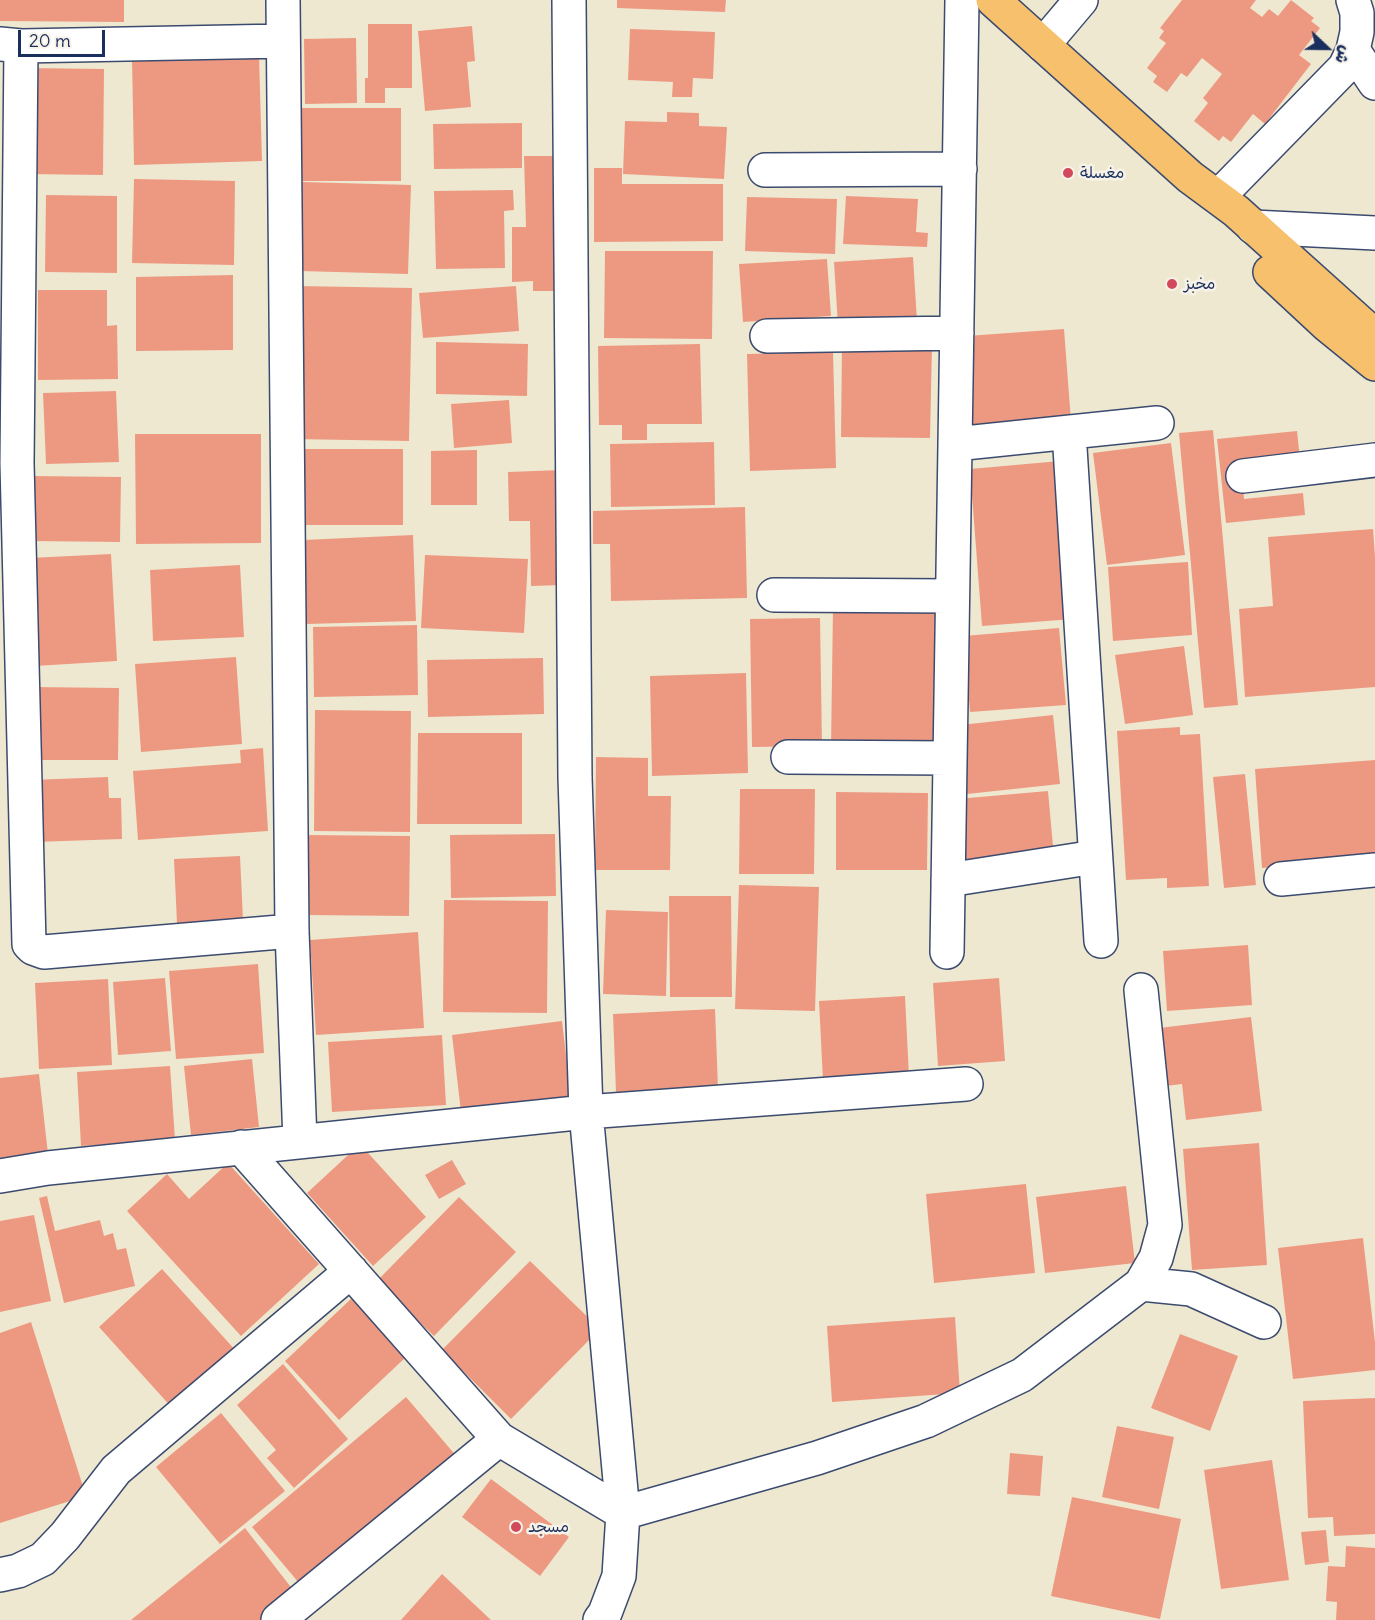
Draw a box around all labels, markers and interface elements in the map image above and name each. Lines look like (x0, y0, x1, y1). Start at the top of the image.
scale bar (21, 18, 108, 56)
north arrow (1297, 18, 1357, 78)
text: 20 m (29, 29, 71, 52)
text: ش (1331, 43, 1356, 67)
place label: مغسلة (1080, 163, 1124, 183)
marker: مغسلة (1061, 166, 1075, 180)
place label: مخبز (1184, 274, 1215, 294)
marker: مخبز (1165, 277, 1179, 291)
place label: مسجد (528, 1517, 569, 1537)
marker: مسجد (509, 1520, 523, 1534)

